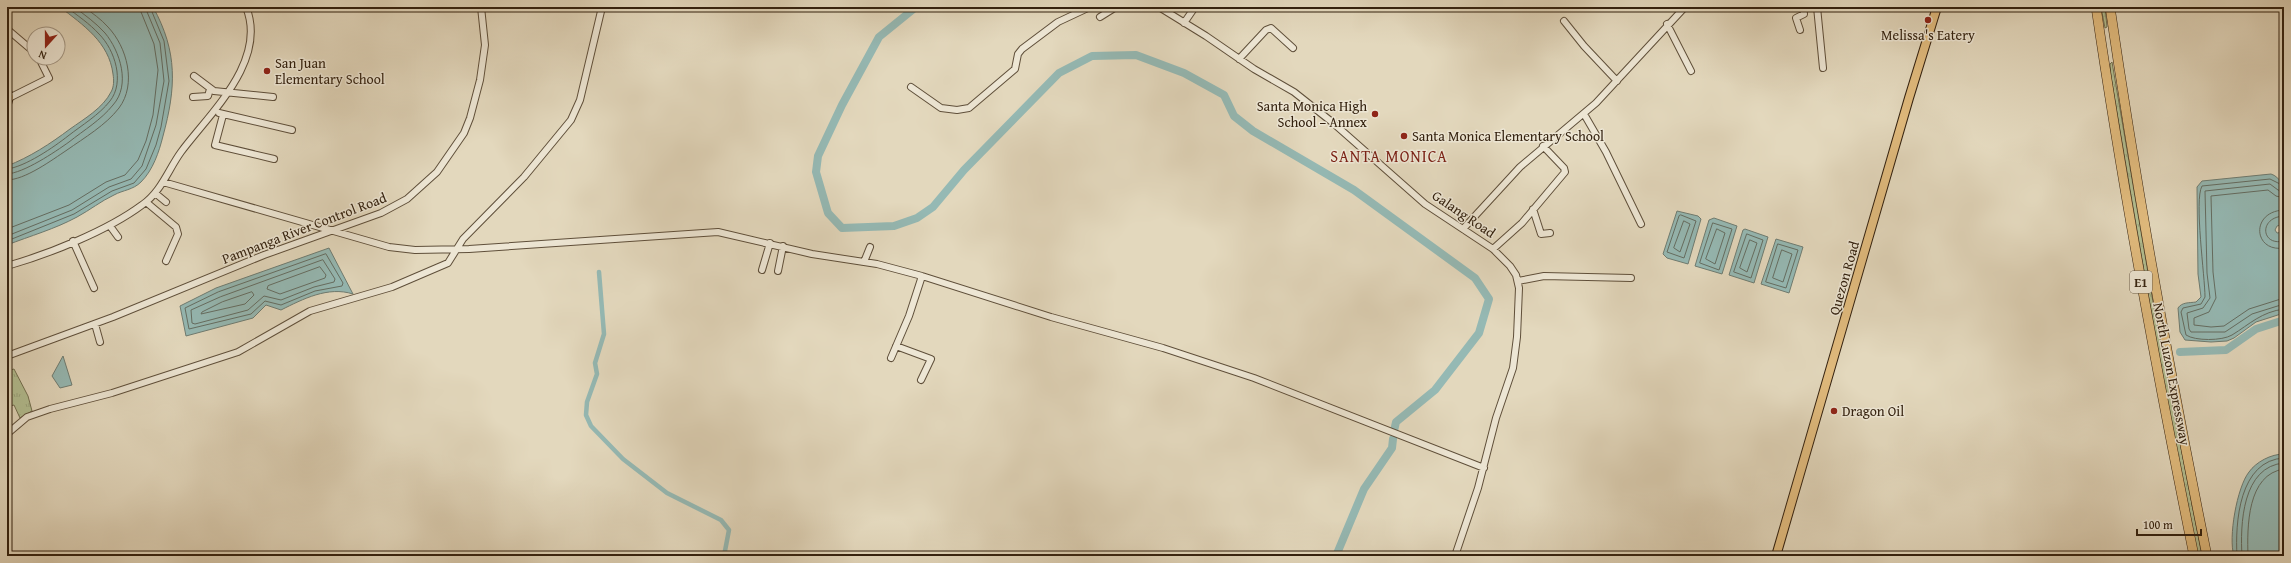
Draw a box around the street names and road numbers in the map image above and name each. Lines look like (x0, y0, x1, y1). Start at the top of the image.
street label: Galang Road (1428, 185, 1500, 243)
street label: Pampanga River Control Road (219, 187, 390, 269)
street label: Quezon Road (1824, 238, 1864, 317)
road number: E1 (2130, 271, 2152, 293)
street label: North Luzon Expressway (2148, 301, 2196, 447)

